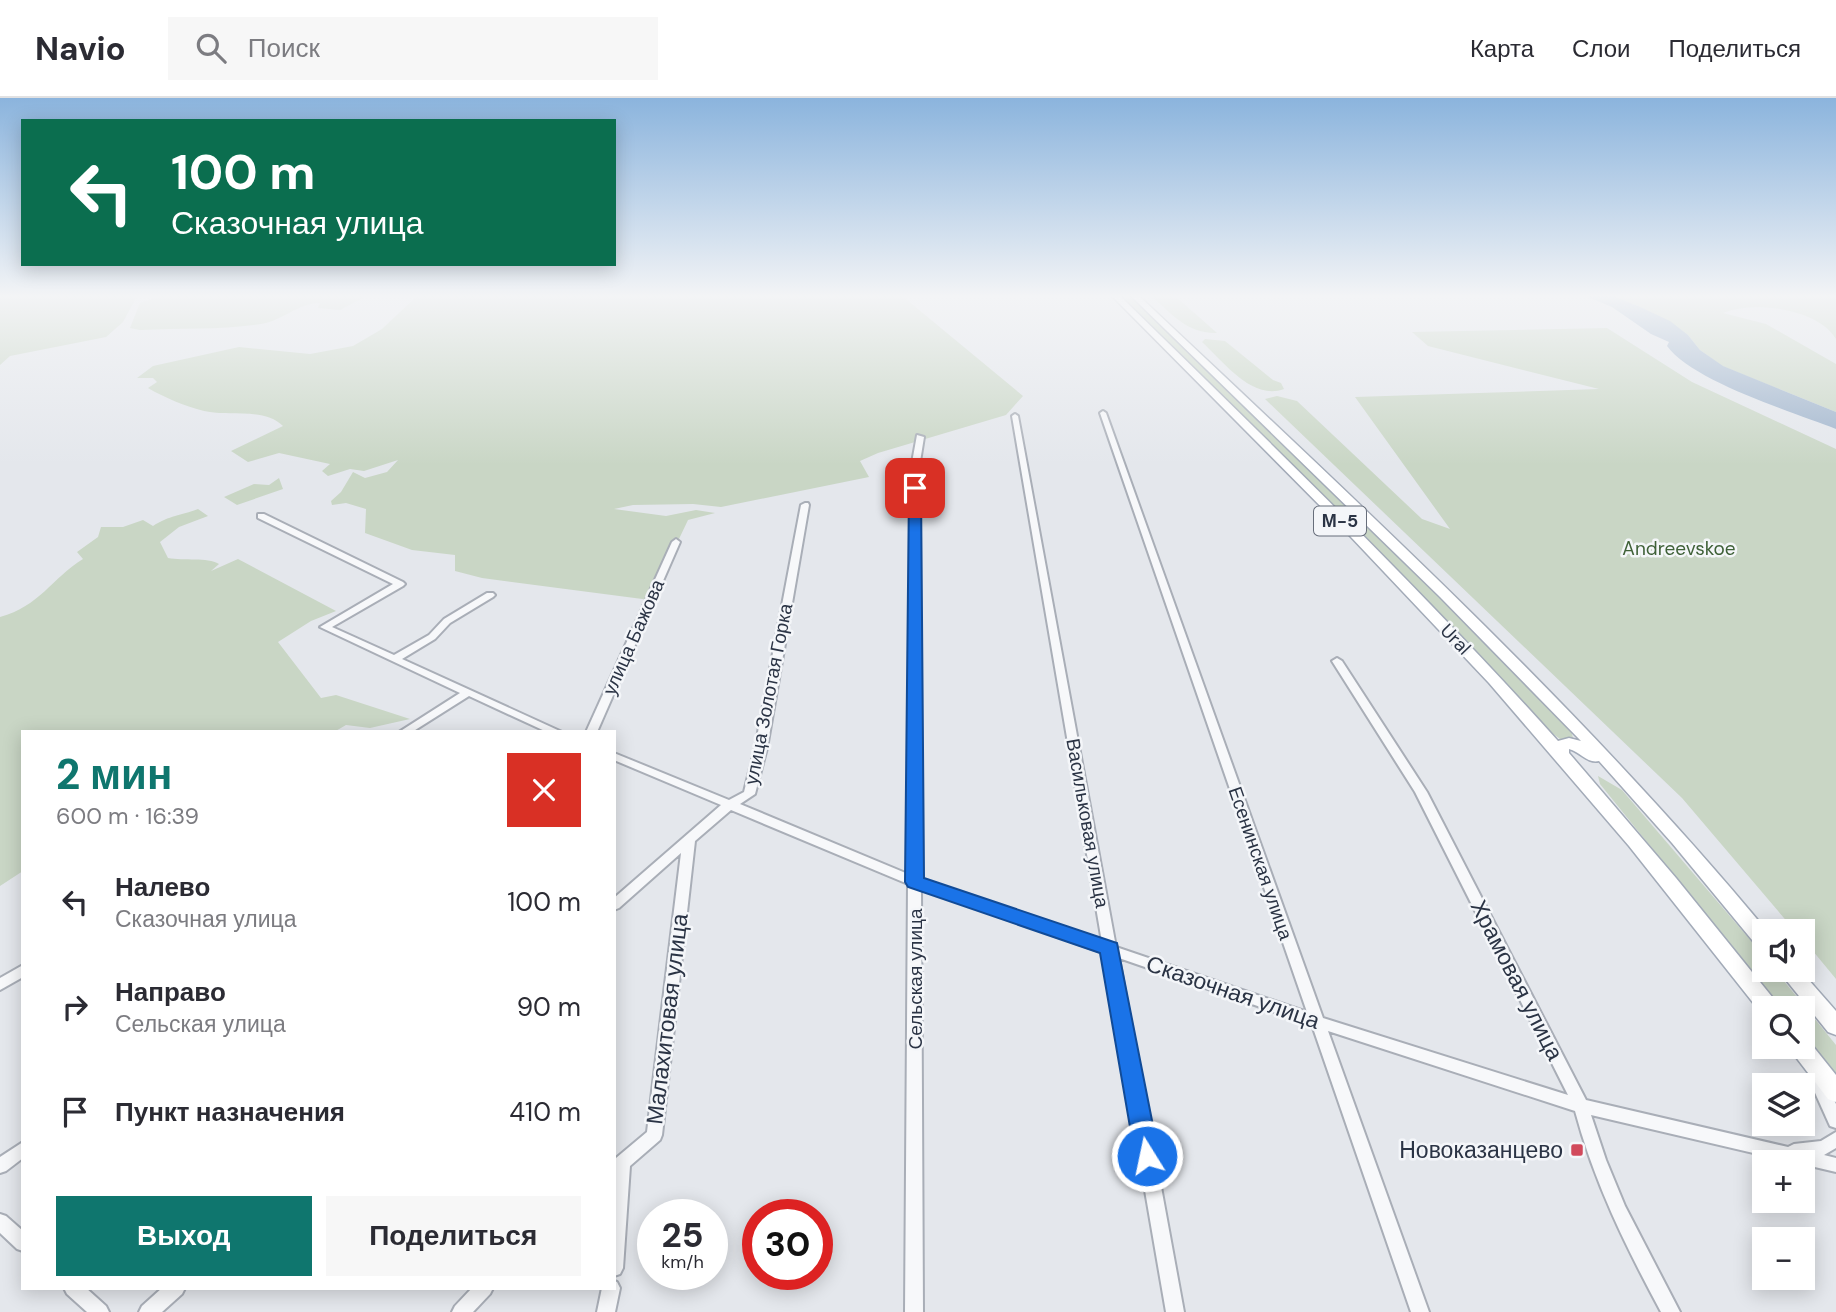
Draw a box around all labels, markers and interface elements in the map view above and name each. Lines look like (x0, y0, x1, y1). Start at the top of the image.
search box (168, 17, 658, 80)
text: Navio (35, 27, 126, 70)
icon: search (192, 29, 230, 67)
text: Поиск (248, 31, 320, 65)
text: Карта (1470, 33, 1534, 64)
text: Слои (1572, 33, 1630, 64)
text: Поделиться (1668, 33, 1801, 64)
text: 100 m (171, 140, 315, 204)
icon: left (56, 147, 147, 238)
text: Сказочная улица (171, 202, 424, 244)
pin (885, 458, 945, 518)
icon: arrive (896, 469, 934, 507)
road number: М-5 (1314, 506, 1366, 536)
park label: Andreevskoe (1622, 536, 1736, 561)
street label: улица Бажова (597, 575, 670, 699)
street label: улица Золотая Горка (739, 601, 798, 787)
street label: Ural (1435, 618, 1476, 660)
street label: Васильковая улица (1060, 736, 1115, 910)
text: 2 мин (56, 747, 172, 802)
button: close (507, 753, 581, 827)
street label: Есенинская улица (1223, 783, 1299, 944)
text: 600 m · 16:39 (56, 801, 199, 831)
text: Налево (115, 870, 210, 904)
icon: left (56, 883, 94, 921)
text: 100 m (507, 885, 581, 919)
street label: Храмовая улица (1464, 895, 1570, 1065)
text: Сказочная улица (115, 904, 297, 934)
street label: Сельская улица (903, 908, 928, 1050)
street label: Малахитовая улица (639, 912, 695, 1126)
map controls (1752, 919, 1815, 1290)
button: sound (1752, 919, 1815, 982)
street label: Сказочная улица (1142, 948, 1324, 1036)
text: Направо (115, 975, 226, 1009)
icon: right (56, 988, 94, 1026)
text: 90 m (517, 990, 581, 1024)
button: search (1752, 996, 1815, 1059)
text: Сельская улица (115, 1009, 286, 1039)
button: layers (1752, 1073, 1815, 1136)
icon: arrive (56, 1093, 94, 1131)
text: Пункт назначения (115, 1095, 345, 1129)
text: 410 m (509, 1095, 581, 1129)
position arrow (1110, 1119, 1184, 1193)
place label: Новоказанцево (1399, 1135, 1563, 1165)
marker: Новоказанцево (1569, 1142, 1585, 1158)
button: + (1752, 1150, 1815, 1213)
button: Выход (56, 1196, 312, 1276)
button: Поделиться (326, 1196, 581, 1276)
speed limit sign: 30 (742, 1199, 833, 1290)
text: 25 (662, 1212, 703, 1258)
button: − (1752, 1227, 1815, 1290)
text: km/h (661, 1250, 704, 1274)

